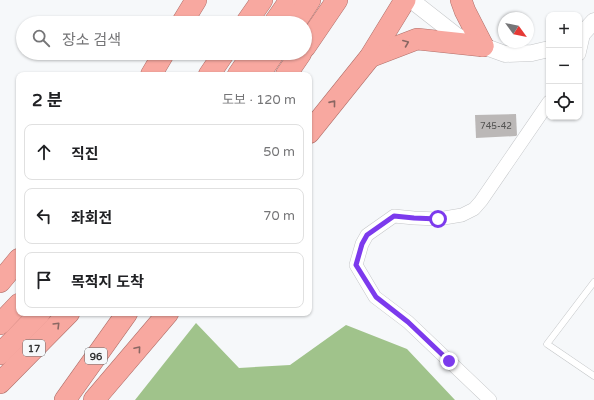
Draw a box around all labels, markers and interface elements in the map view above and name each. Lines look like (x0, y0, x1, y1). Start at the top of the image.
north arrow (498, 12, 534, 48)
map controls (546, 12, 582, 120)
button: + (546, 12, 582, 48)
search box (16, 16, 312, 60)
icon: search (30, 27, 52, 49)
text: 장소 검색 (62, 31, 121, 49)
one-way arrow (402, 40, 410, 48)
button: − (546, 48, 582, 84)
button: locate (546, 84, 582, 120)
text: 2 분 (32, 90, 63, 111)
text: 도보 · 120 m (222, 92, 296, 108)
one-way arrow (329, 100, 336, 107)
house number: 745-42 (480, 121, 512, 132)
icon: ahead (33, 141, 55, 163)
text: 50 m (263, 144, 295, 160)
text: 직진 (71, 145, 99, 163)
icon: left (33, 205, 55, 227)
text: 70 m (263, 208, 295, 224)
text: 좌회전 (71, 209, 112, 227)
route start (429, 210, 447, 228)
icon: arrive (33, 269, 55, 291)
text: 목적지 도착 (71, 273, 144, 291)
one-way arrow (52, 322, 60, 330)
road number: 17 (23, 340, 45, 356)
one-way arrow (133, 347, 140, 354)
road number: 96 (85, 348, 107, 364)
route end (440, 352, 458, 370)

